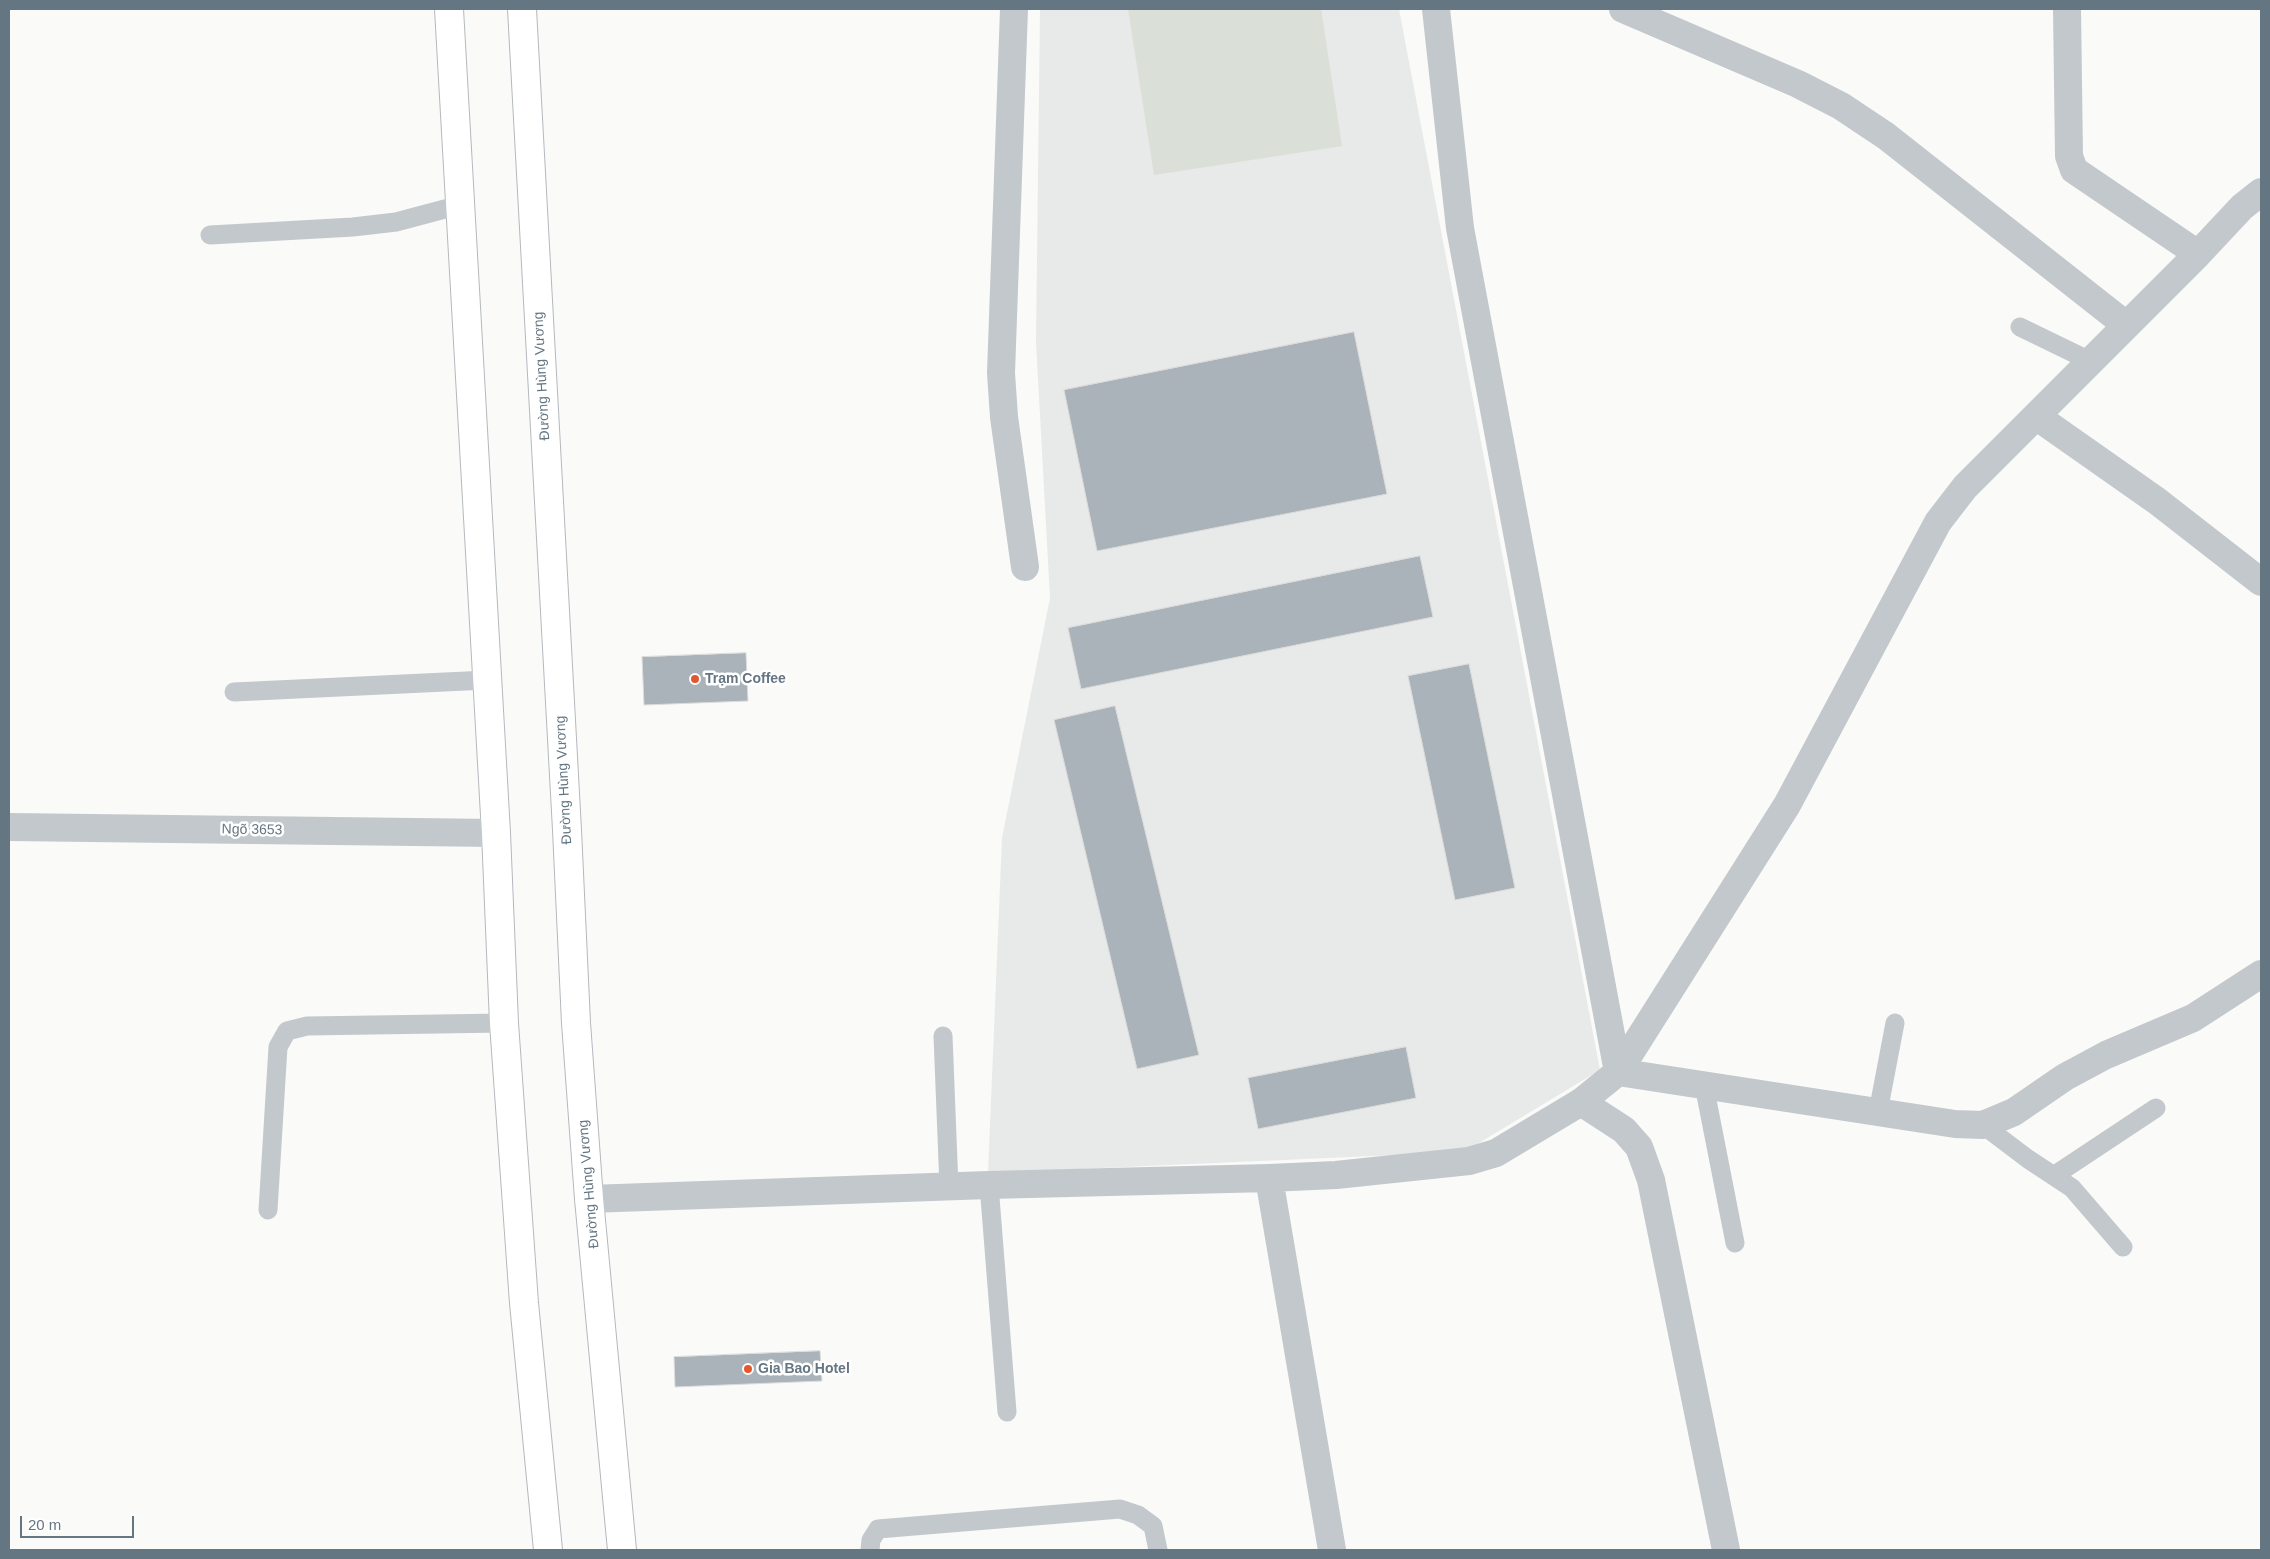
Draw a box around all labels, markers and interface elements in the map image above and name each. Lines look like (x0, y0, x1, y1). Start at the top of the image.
street label: Đường Hùng Vương (530, 311, 554, 441)
place label: Trạm Coffee (705, 671, 786, 687)
marker: Trạm Coffee (689, 673, 701, 685)
street label: Đường Hùng Vương (552, 715, 576, 845)
street label: Ngõ 3653 (221, 821, 283, 839)
street label: Đường Hùng Vương (575, 1119, 603, 1249)
place label: Gia Bao Hotel (758, 1361, 850, 1377)
marker: Gia Bao Hotel (742, 1363, 754, 1375)
scale bar (22, 1506, 136, 1538)
text: 20 m (28, 1516, 61, 1533)

